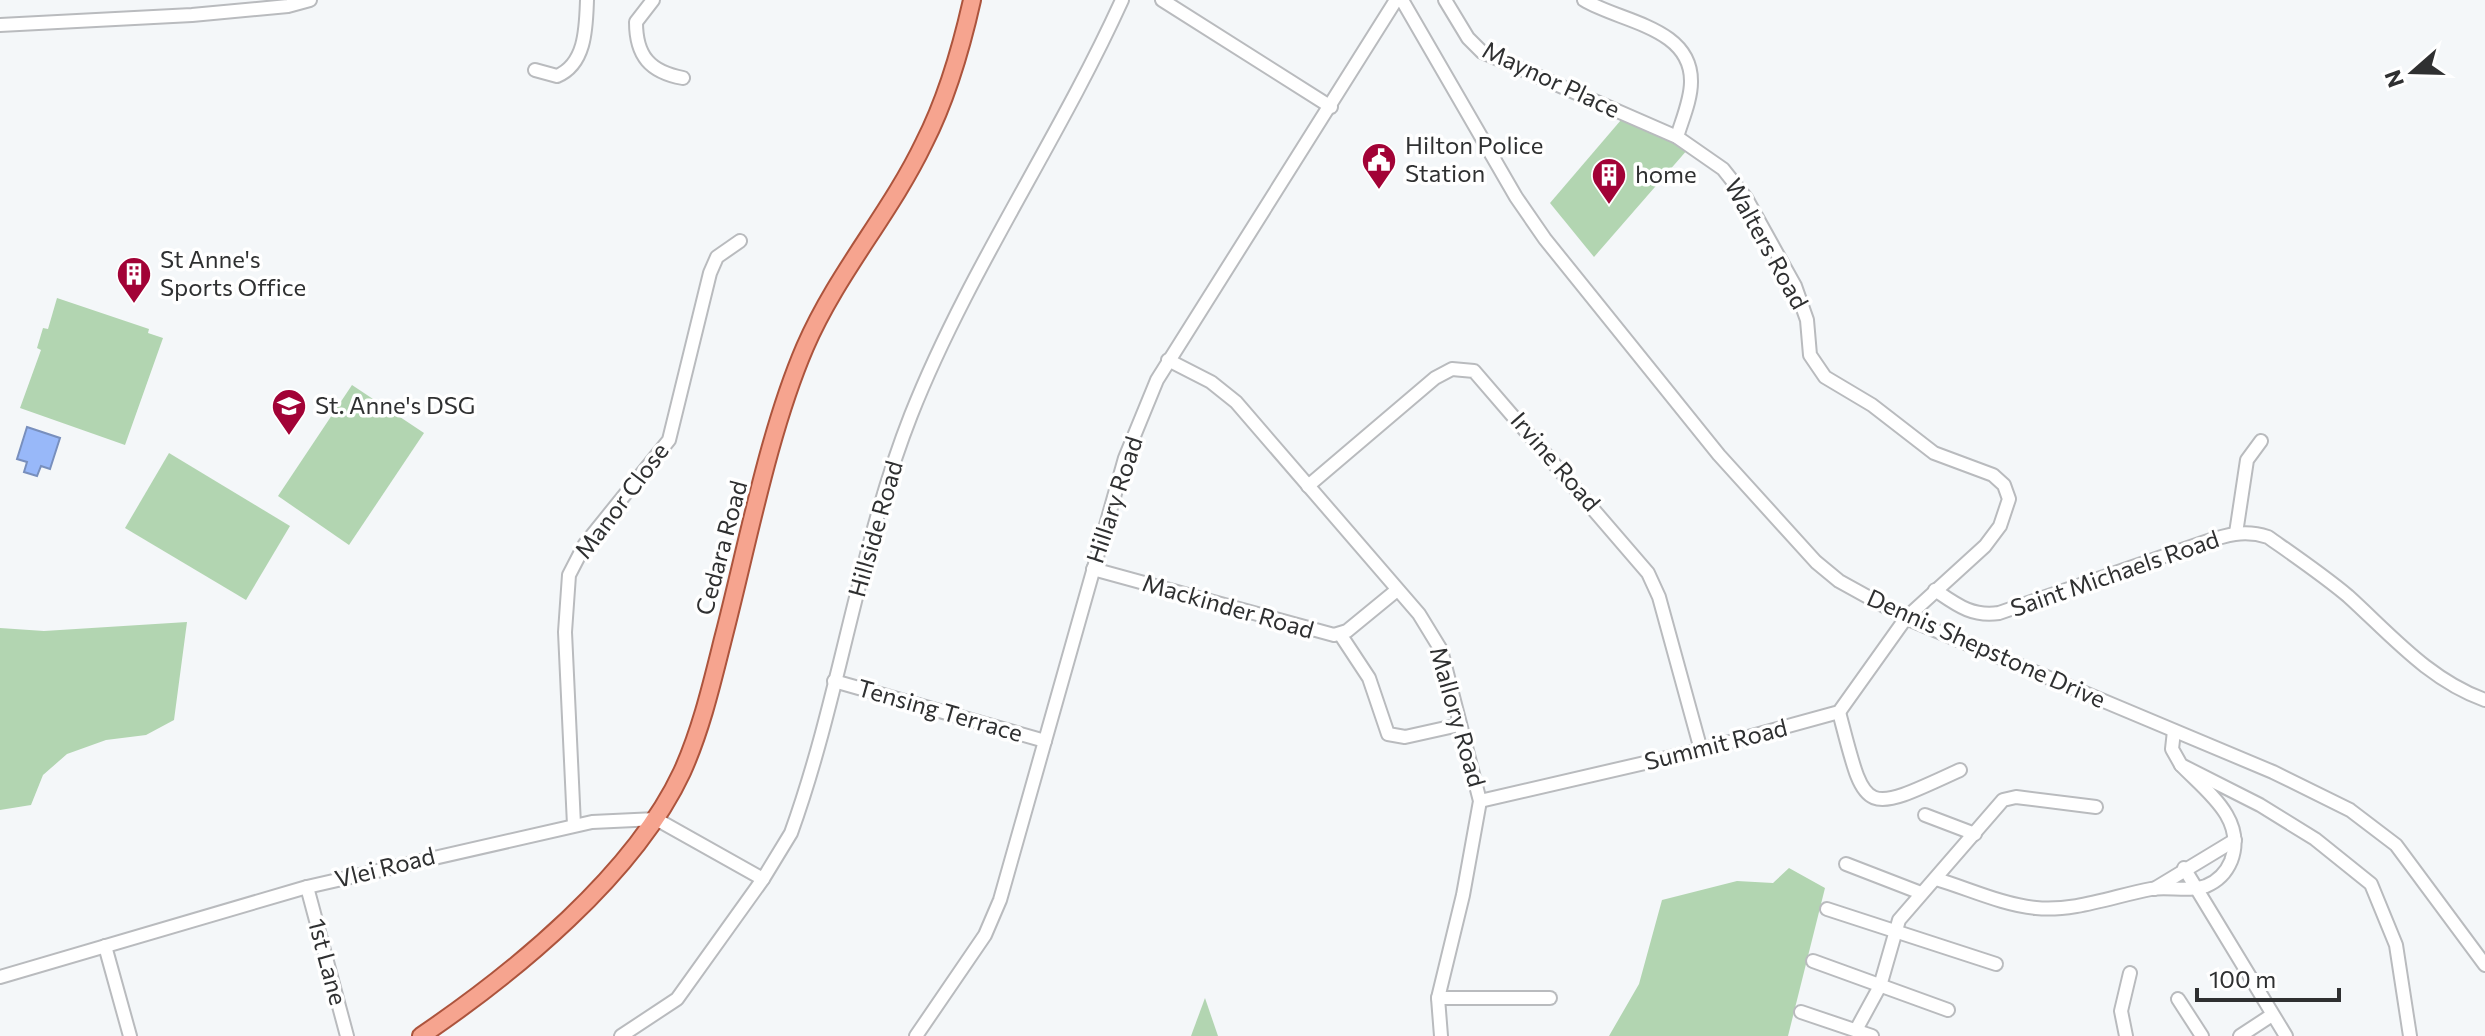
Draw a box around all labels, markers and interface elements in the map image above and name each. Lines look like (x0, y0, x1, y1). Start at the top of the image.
north arrow (2373, 32, 2453, 112)
street label: Maynor Place (1478, 34, 1625, 123)
text: N (2378, 67, 2409, 91)
place label: Hilton Police Station (1405, 130, 1543, 187)
public building icon: Hilton Police Station (1360, 141, 1398, 191)
building icon: home (1590, 156, 1628, 206)
place label: home (1635, 159, 1697, 188)
street label: Walters Road (1719, 173, 1815, 314)
place label: St Anne's Sports Office (160, 244, 306, 301)
building icon: St Anne's Sports Office (115, 255, 153, 305)
school or university icon: St. Anne's DSG (270, 387, 308, 437)
place label: St. Anne's DSG (315, 390, 475, 419)
street label: Irvine Road (1505, 406, 1607, 517)
street label: Hillary Road (1079, 432, 1148, 567)
street label: Manor Close (568, 436, 674, 564)
street label: Hillside Road (841, 457, 908, 600)
street label: Cedara Road (689, 477, 752, 618)
street label: Saint Michaels Road (2006, 523, 2223, 622)
street label: Mackinder Road (1139, 567, 1317, 644)
street label: Dennis Shepstone Drive (1863, 582, 2110, 713)
street label: Mallory Road (1425, 643, 1492, 790)
street label: Tensing Terrace (854, 672, 1026, 747)
street label: Summit Road (1641, 712, 1790, 775)
street label: Vlei Road (332, 840, 438, 893)
street label: 1st Lane (303, 915, 354, 1008)
scale bar (2197, 952, 2339, 1002)
text: 100 m (2209, 964, 2276, 993)

